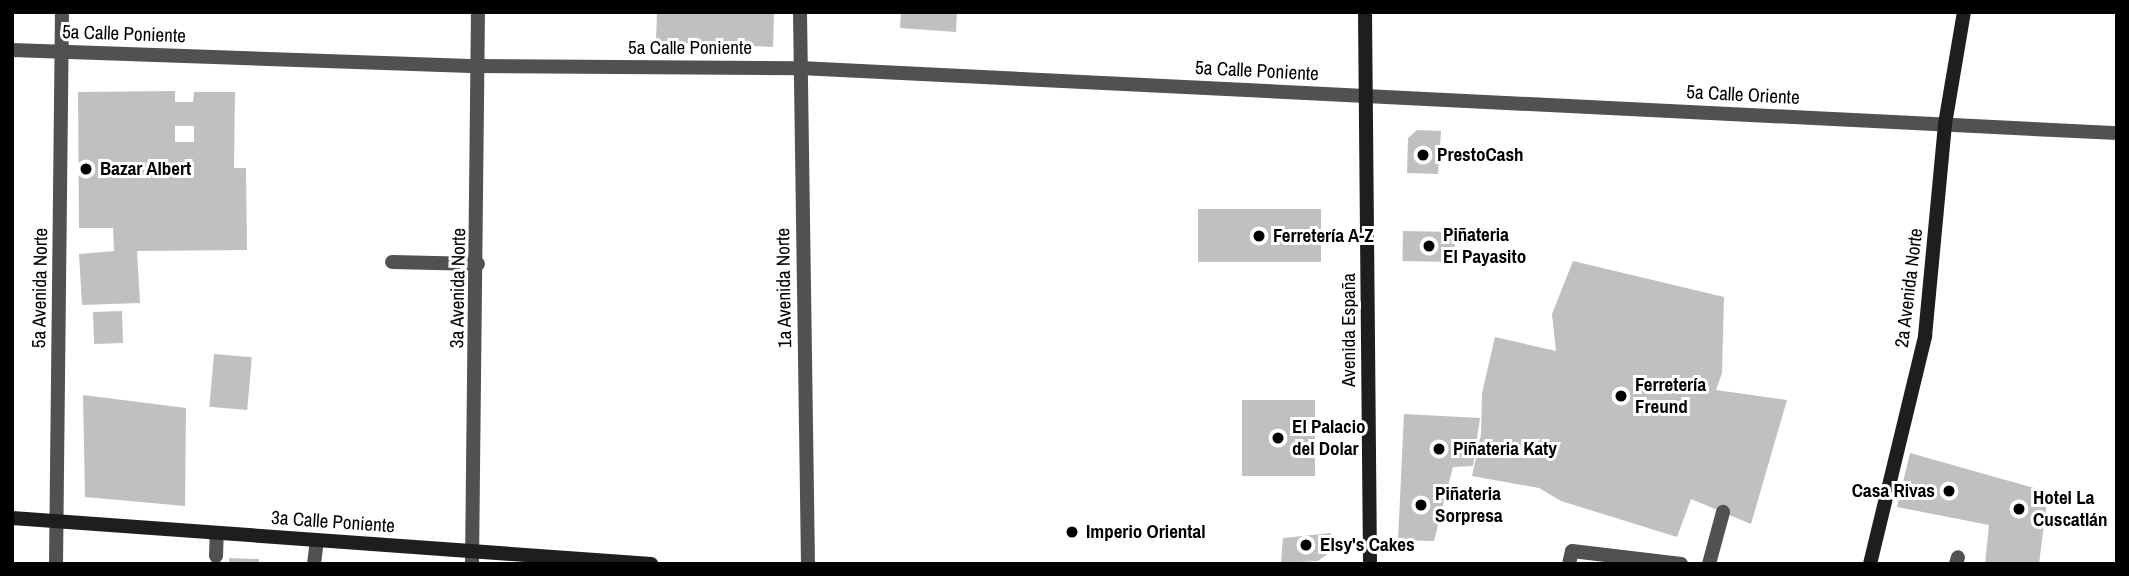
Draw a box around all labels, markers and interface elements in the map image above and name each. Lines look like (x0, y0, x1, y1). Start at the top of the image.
street label: 5a Calle Poniente (62, 20, 186, 48)
street label: 5a Calle Poniente (628, 37, 752, 59)
street label: 5a Calle Poniente (1195, 56, 1319, 86)
street label: 5a Calle Oriente (1686, 81, 1800, 109)
place label: PrestoCash (1437, 144, 1524, 166)
marker: PrestoCash (1415, 147, 1431, 163)
place label: Bazar Albert (100, 158, 192, 180)
marker: Bazar Albert (78, 161, 94, 177)
place label: Piñateria El Payasito (1443, 224, 1526, 268)
place label: Ferretería A-Z (1273, 225, 1374, 247)
street label: 5a Avenida Norte (28, 227, 52, 349)
street label: 3a Avenida Norte (446, 227, 470, 349)
street label: 1a Avenida Norte (772, 227, 796, 349)
street label: 2a Avenida Norte (1890, 227, 1928, 349)
marker: Ferretería A-Z (1251, 228, 1267, 244)
marker: Piñateria El Payasito (1421, 238, 1437, 254)
street label: Avenida España (1338, 273, 1360, 387)
place label: Ferretería Freund (1635, 374, 1706, 418)
marker: Ferretería Freund (1613, 388, 1629, 404)
place label: El Palacio del Dolar (1292, 416, 1366, 460)
marker: El Palacio del Dolar (1270, 430, 1286, 446)
place label: Piñateria Katy (1453, 438, 1557, 460)
marker: Piñateria Katy (1431, 441, 1447, 457)
place label: Casa Rivas (1852, 480, 1935, 502)
place label: Piñateria Sorpresa (1435, 483, 1503, 527)
marker: Casa Rivas (1941, 483, 1957, 499)
place label: Hotel La Cuscatlán (2033, 487, 2107, 531)
marker: Piñateria Sorpresa (1413, 497, 1429, 513)
marker: Hotel La Cuscatlán (2011, 501, 2027, 517)
street label: 3a Calle Poniente (270, 506, 396, 538)
place label: Imperio Oriental (1086, 521, 1205, 543)
marker: Imperio Oriental (1064, 524, 1080, 540)
place label: Elsy's Cakes (1320, 534, 1415, 556)
marker: Elsy's Cakes (1298, 537, 1314, 553)

